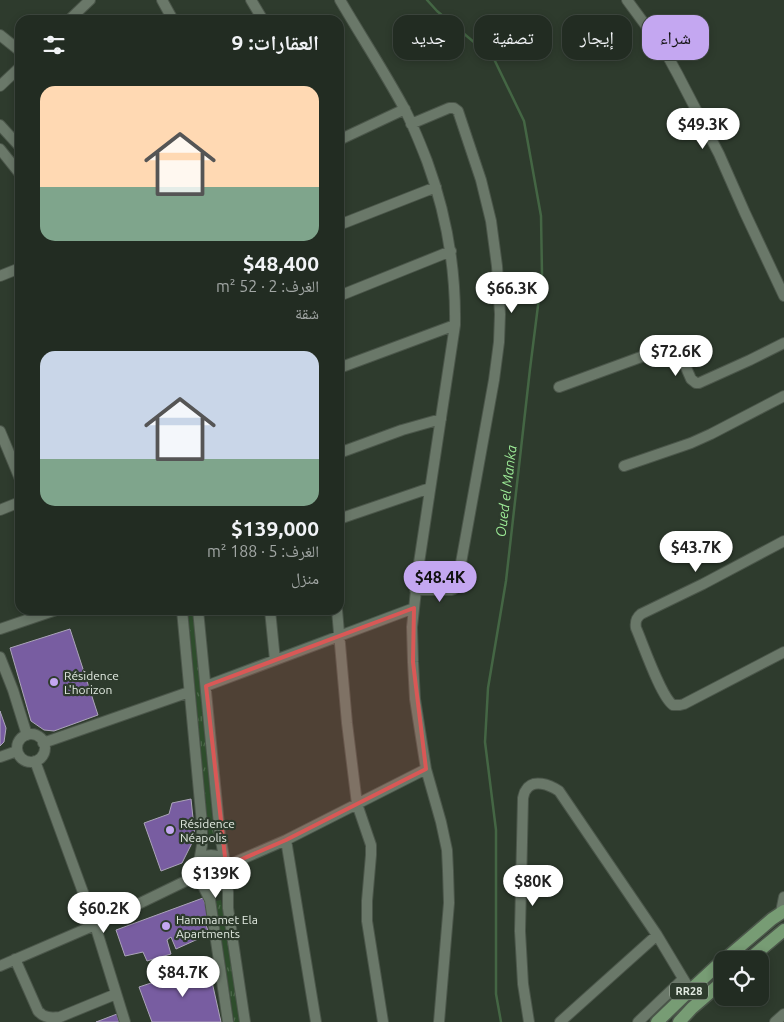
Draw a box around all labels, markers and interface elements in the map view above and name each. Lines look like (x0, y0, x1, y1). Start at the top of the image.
chip: جديد (393, 15, 464, 60)
chip: تصفية (474, 15, 552, 60)
chip: إيجار (562, 15, 632, 60)
chip: شراء (642, 15, 709, 60)
text: العقارات: 9 (232, 30, 319, 54)
icon: filters (40, 31, 68, 59)
pin: $49.3K (662, 108, 744, 150)
text: $49.3K (678, 115, 728, 133)
icon: home (135, 119, 225, 209)
text: $48,400 (243, 251, 319, 275)
pin: $66.3K (471, 272, 553, 314)
text: الغرف: 2 · 52 m² (216, 277, 319, 295)
text: $66.3K (487, 279, 537, 297)
text: شقة (295, 304, 319, 322)
pin: $72.6K (635, 334, 717, 377)
text: $72.6K (651, 342, 701, 360)
icon: home (135, 384, 225, 474)
water label: Oued el Manka (492, 444, 520, 538)
text: $139,000 (231, 516, 319, 540)
pin: $43.7K (655, 530, 737, 573)
text: $43.7K (671, 538, 721, 556)
text: الغرف: 5 · 188 m² (207, 542, 319, 560)
pin: $48.4K (399, 560, 481, 603)
text: $48.4K (415, 568, 465, 586)
text: منزل (291, 569, 319, 587)
place label: Résidence L'horizon (64, 669, 119, 696)
marker: Résidence L'horizon (48, 676, 60, 688)
place label: Résidence Néapolis (180, 817, 235, 844)
marker: Résidence Néapolis (164, 824, 176, 836)
pin: $139K (181, 856, 251, 899)
text: $139K (193, 864, 239, 882)
pin: $80K (503, 864, 563, 907)
text: $80K (514, 872, 552, 890)
pin: $60.2K (63, 892, 145, 934)
text: $60.2K (79, 899, 129, 917)
place label: Hammamet Ela Apartments (176, 913, 258, 940)
marker: Hammamet Ela Apartments (160, 920, 172, 932)
map controls (714, 951, 769, 1006)
button: locate (714, 951, 769, 1006)
pin: $84.7K (142, 956, 224, 998)
text: $84.7K (158, 963, 208, 981)
road number: RR28 (670, 982, 708, 999)

